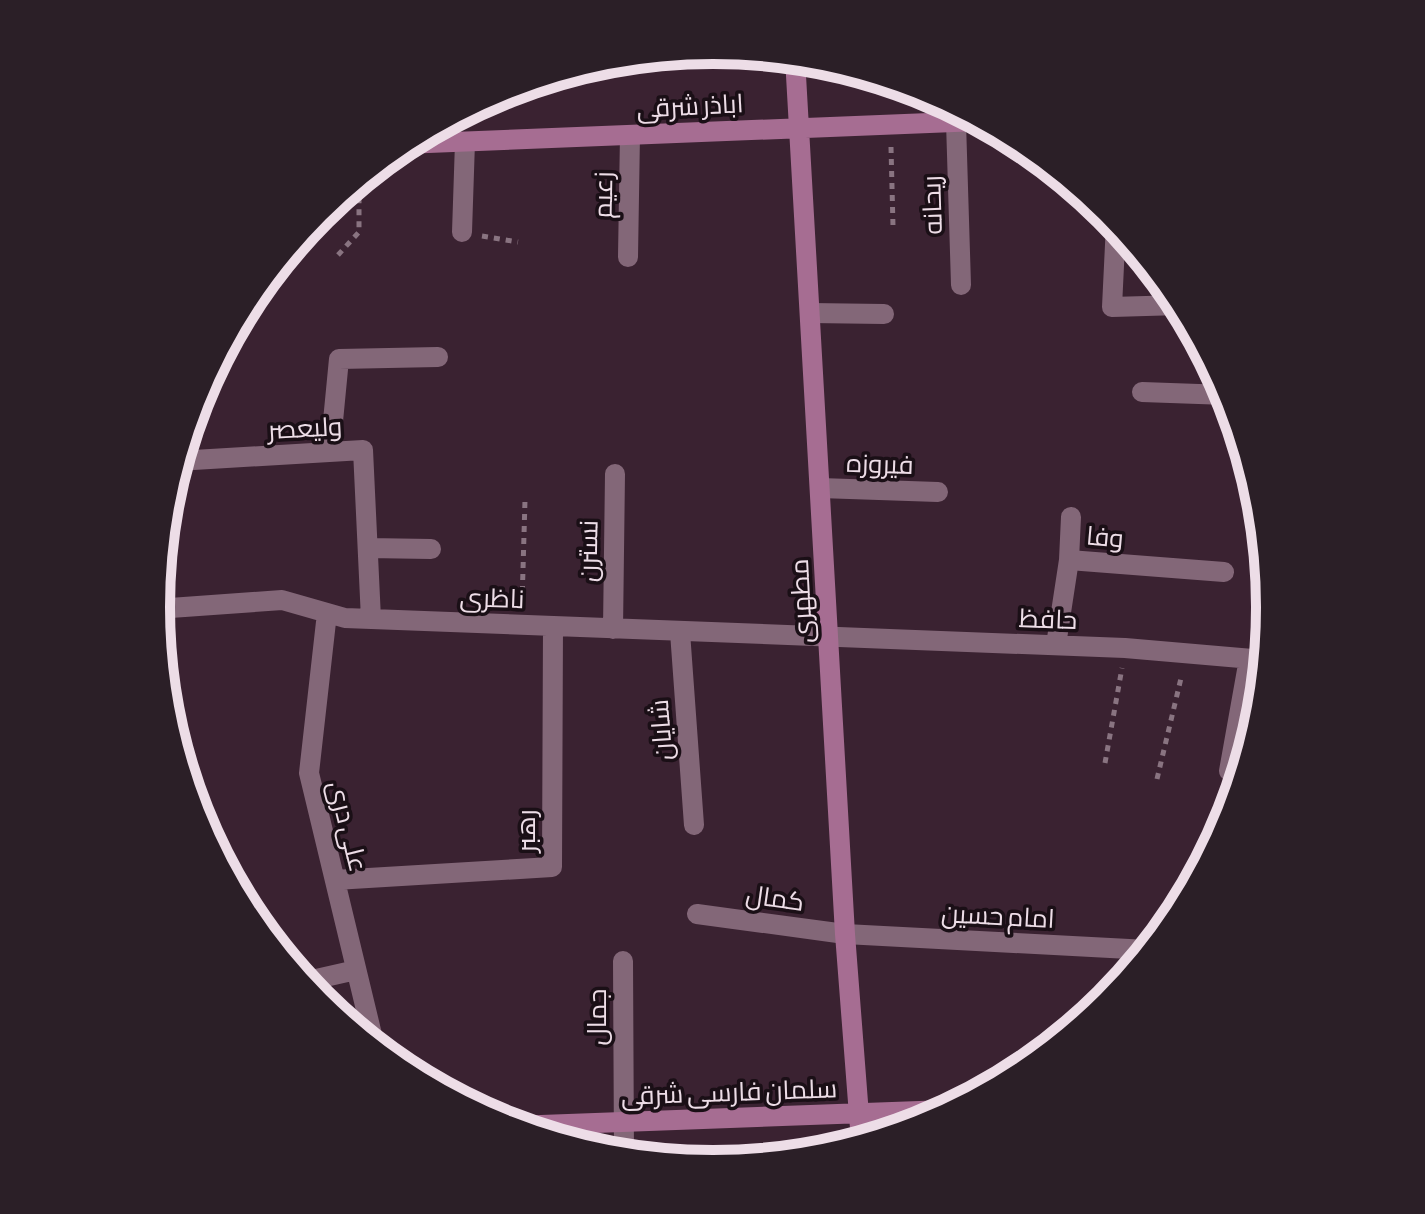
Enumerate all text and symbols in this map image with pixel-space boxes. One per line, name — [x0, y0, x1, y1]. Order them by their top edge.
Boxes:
street label: اباذر شرقی — [636, 88, 744, 125]
street label: زعیم — [588, 171, 621, 219]
street label: ریحانه — [916, 175, 948, 235]
street label: ولیعصر — [265, 411, 343, 445]
street label: فیروزه — [846, 448, 914, 480]
street label: نسترن — [572, 520, 604, 582]
street label: وفا — [1085, 520, 1125, 554]
street label: مطهری — [784, 558, 819, 644]
street label: ناظری — [459, 582, 525, 614]
street label: حافظ — [1018, 603, 1078, 635]
street label: شایان — [644, 698, 678, 762]
street label: علی دری — [321, 777, 374, 875]
street label: رهبر — [511, 810, 541, 854]
street label: کمال — [744, 879, 806, 917]
street label: امام حسین — [940, 898, 1056, 937]
street label: جمال — [582, 989, 612, 1045]
street label: سلمان فارسی شرقی — [620, 1073, 838, 1112]

